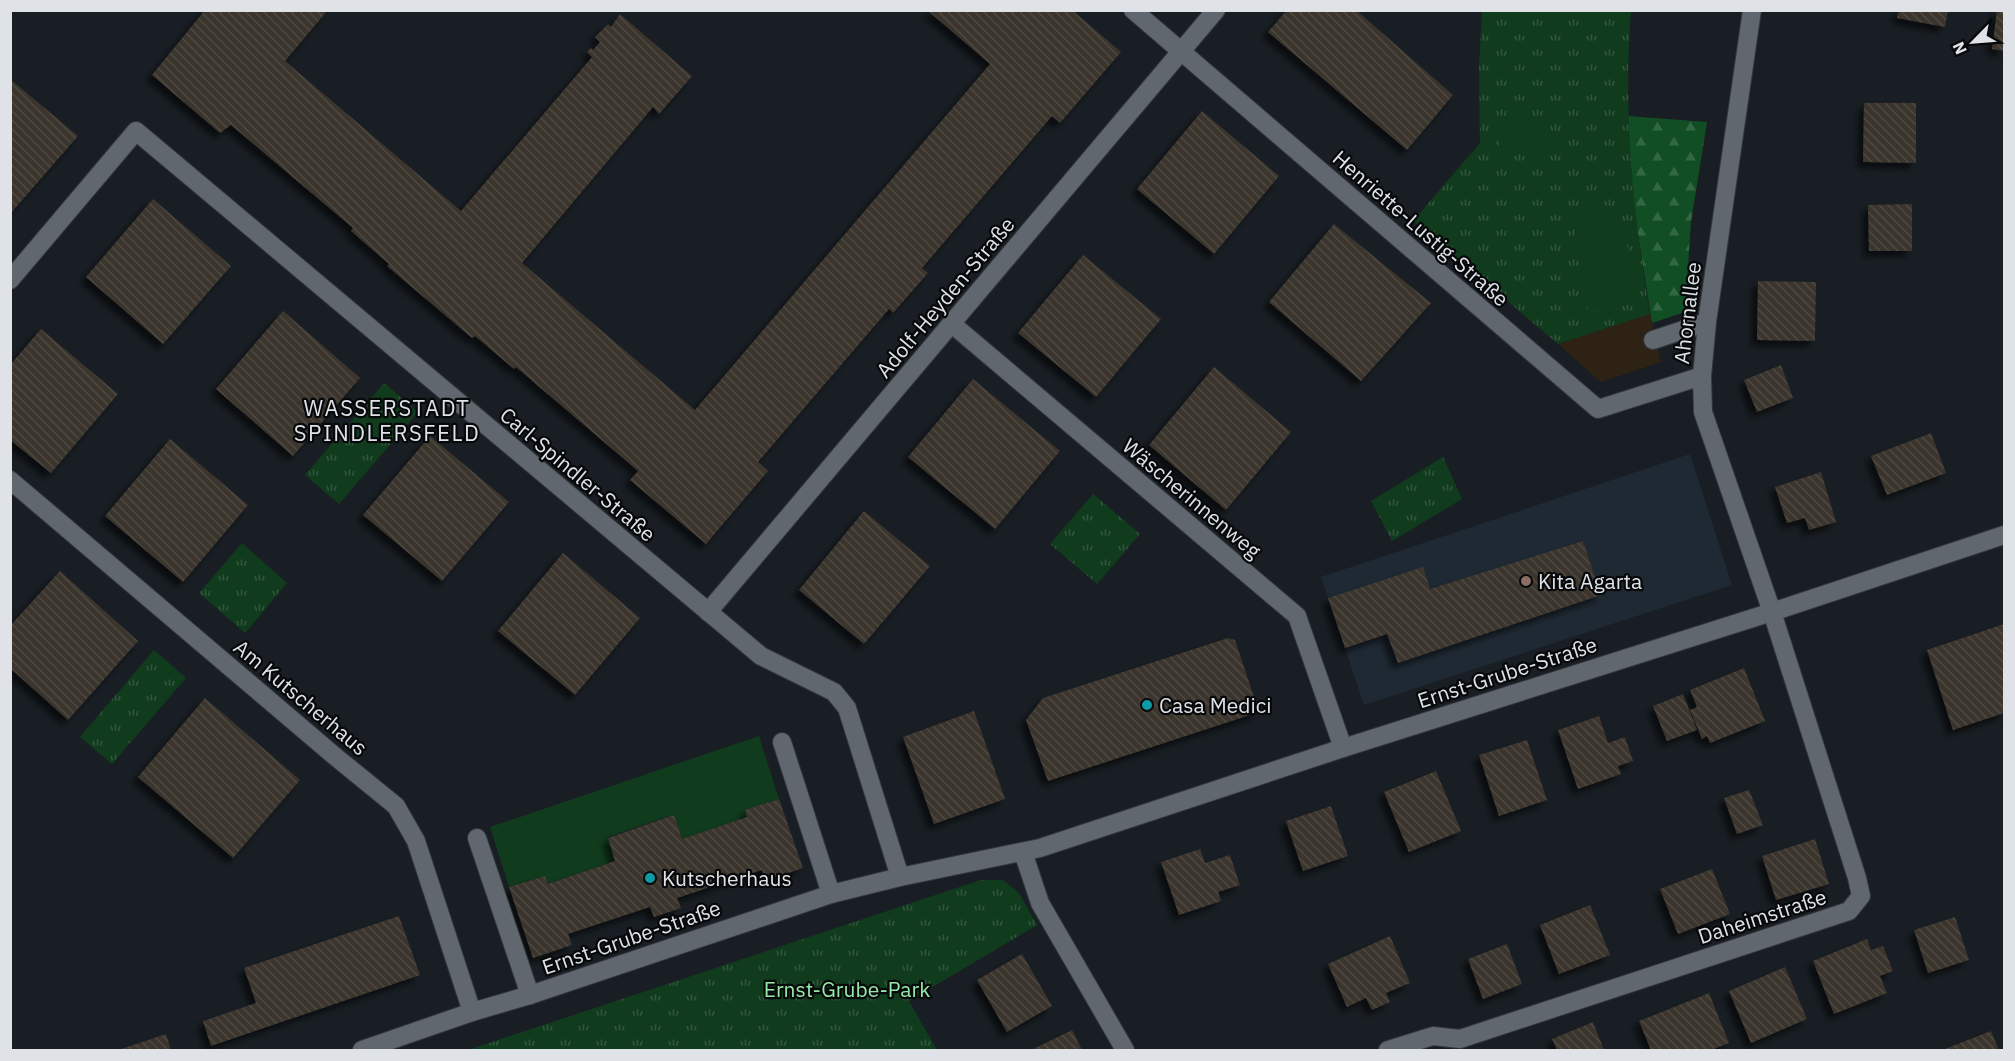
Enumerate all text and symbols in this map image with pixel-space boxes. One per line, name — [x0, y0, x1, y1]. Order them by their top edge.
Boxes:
north arrow — [1943, 12, 2003, 72]
text: N — [1948, 39, 1971, 58]
street label: Henriette-Lustig-Straße — [1327, 144, 1515, 312]
street label: Adolf-Heyden-Straße — [869, 211, 1021, 383]
street label: Ahornallee — [1667, 260, 1707, 366]
district label: WASSERSTADT SPINDLERSFELD — [294, 393, 480, 447]
street label: Carl-Spindler-Straße — [494, 401, 662, 547]
street label: Wäscherinnenweg — [1117, 432, 1267, 564]
place label: Kita Agarta — [1538, 567, 1642, 595]
marker: Kita Agarta — [1519, 574, 1533, 588]
street label: Ernst-Grube-Straße — [1414, 630, 1600, 714]
street label: Am Kutscherhaus — [228, 633, 374, 761]
place label: Casa Medici — [1159, 691, 1271, 719]
marker: Casa Medici — [1140, 698, 1154, 712]
place label: Kutscherhaus — [662, 864, 792, 892]
marker: Kutscherhaus — [643, 871, 657, 885]
street label: Daheimstraße — [1694, 882, 1830, 950]
street label: Ernst-Grube-Straße — [538, 893, 724, 981]
park label: Ernst-Grube-Park — [764, 975, 930, 1003]

